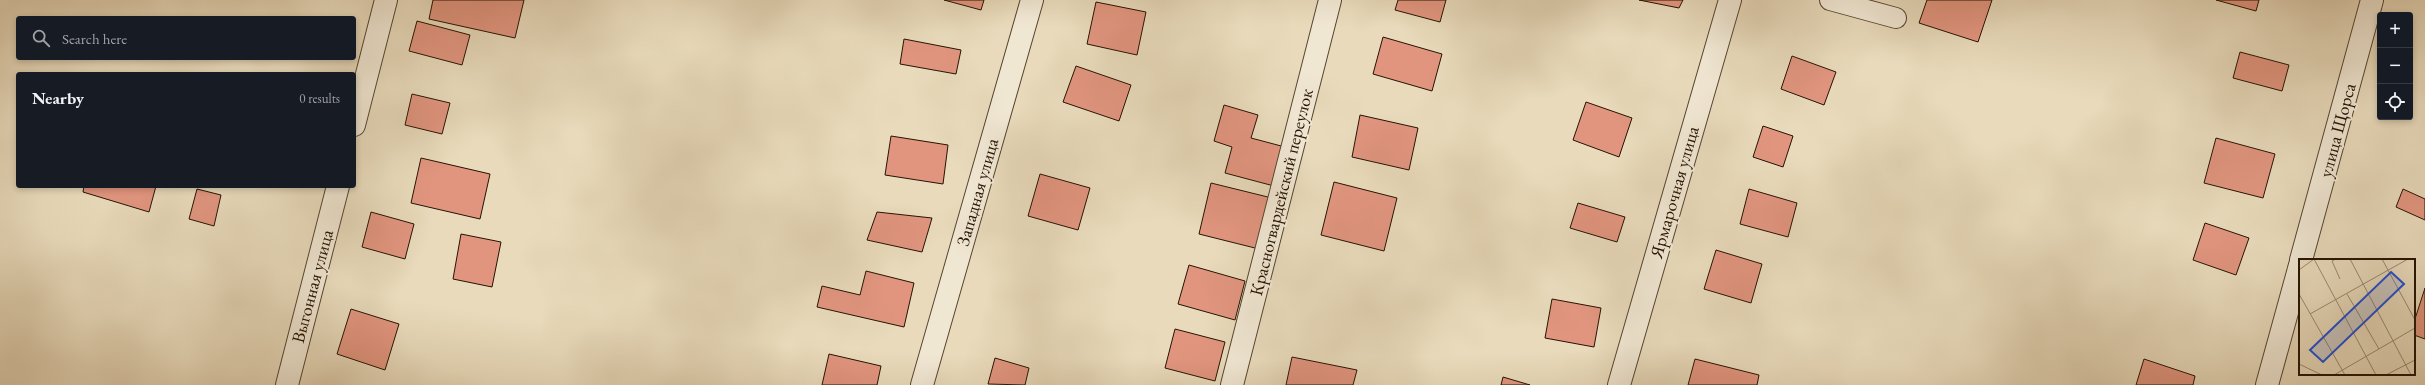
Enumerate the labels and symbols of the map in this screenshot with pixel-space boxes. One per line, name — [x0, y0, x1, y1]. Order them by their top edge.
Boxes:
street label: улица Щорса — [2313, 80, 2361, 180]
street label: Красногвардейский переулок — [1244, 86, 1318, 298]
street label: Ярмарочная улица — [1644, 123, 1704, 262]
street label: Западная улица — [951, 135, 1004, 249]
street label: Выгонная улица — [286, 226, 338, 345]
inset map — [2299, 259, 2415, 375]

